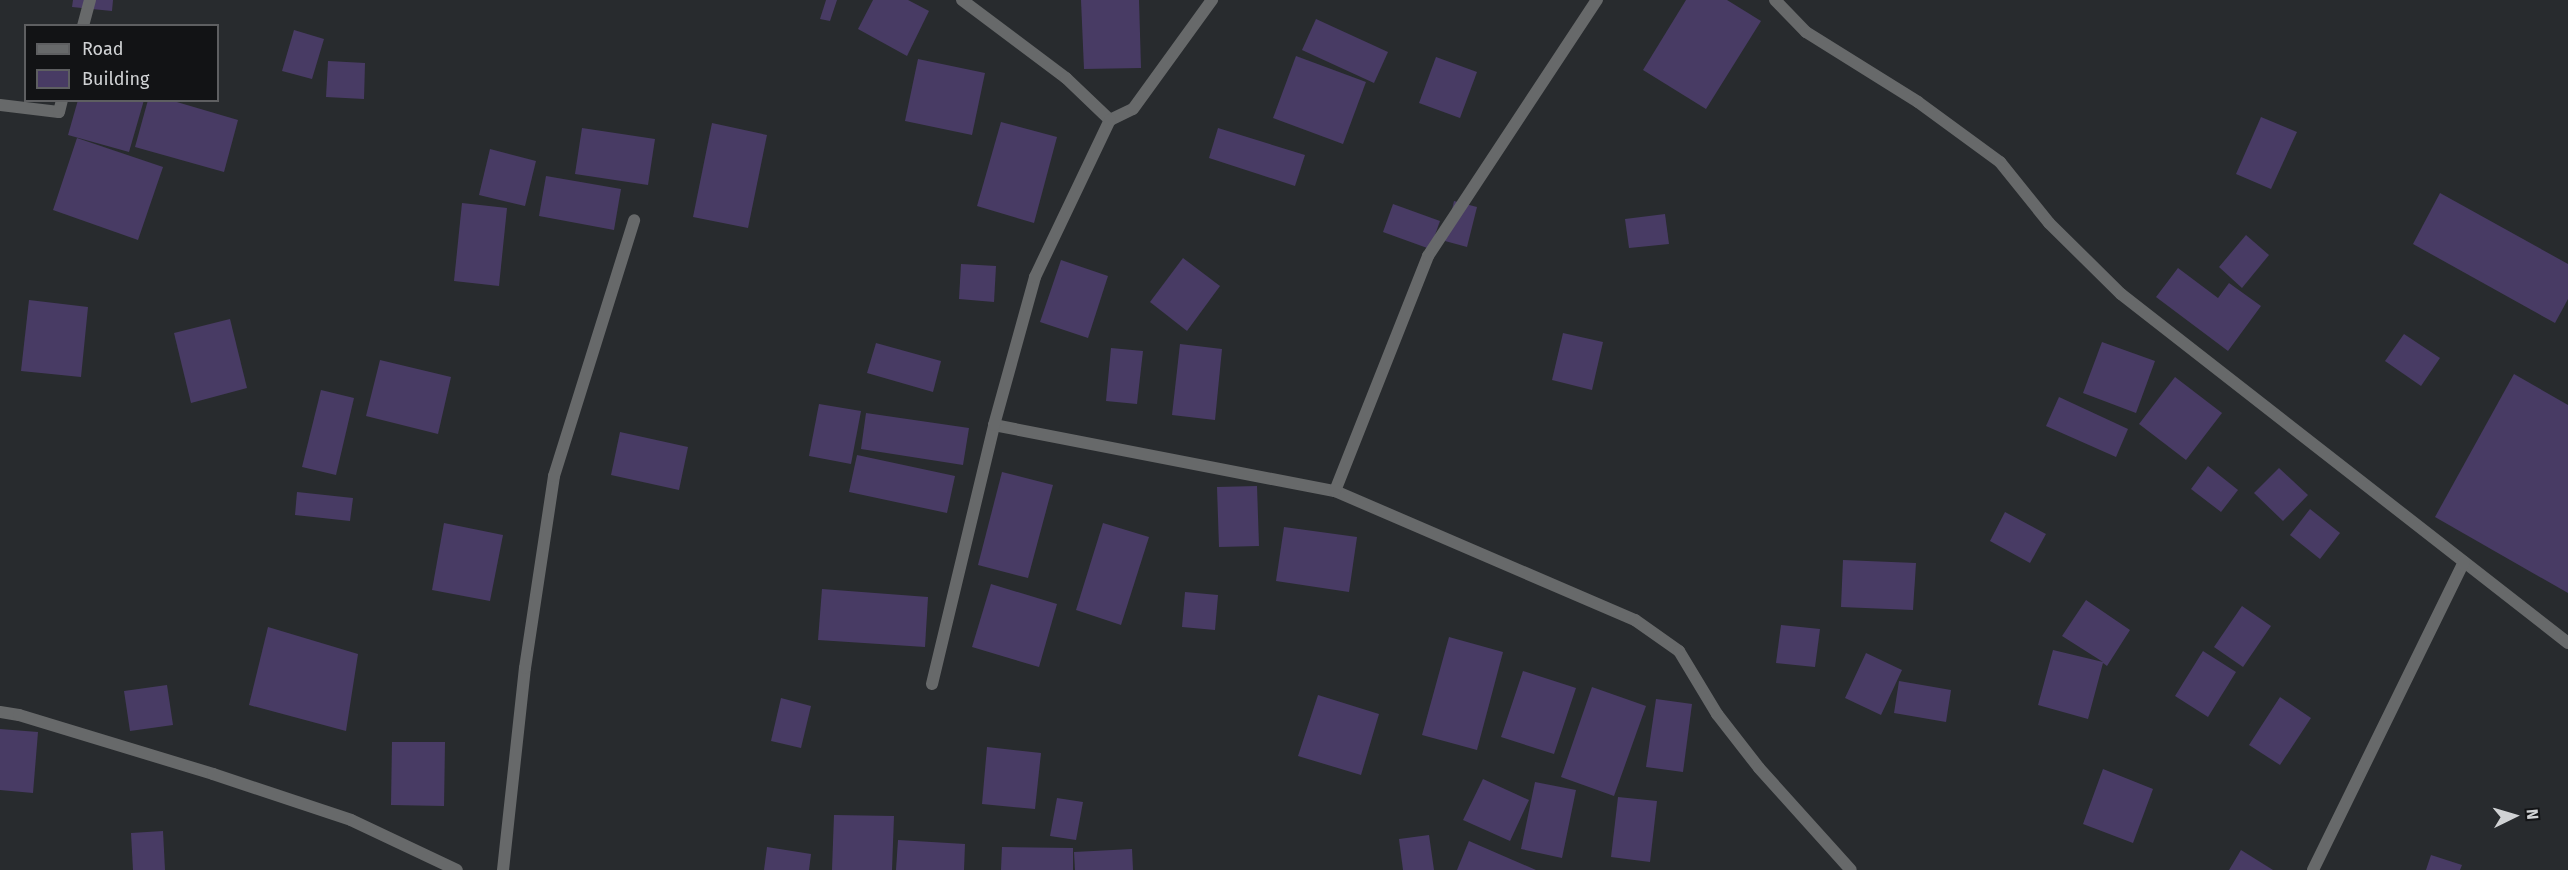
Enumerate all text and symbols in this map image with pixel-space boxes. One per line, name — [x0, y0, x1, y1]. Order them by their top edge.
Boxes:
legend — [24, 24, 219, 102]
text: Road — [82, 38, 124, 60]
text: Building — [82, 68, 149, 90]
north arrow — [2484, 786, 2544, 846]
text: N — [2523, 808, 2542, 820]

